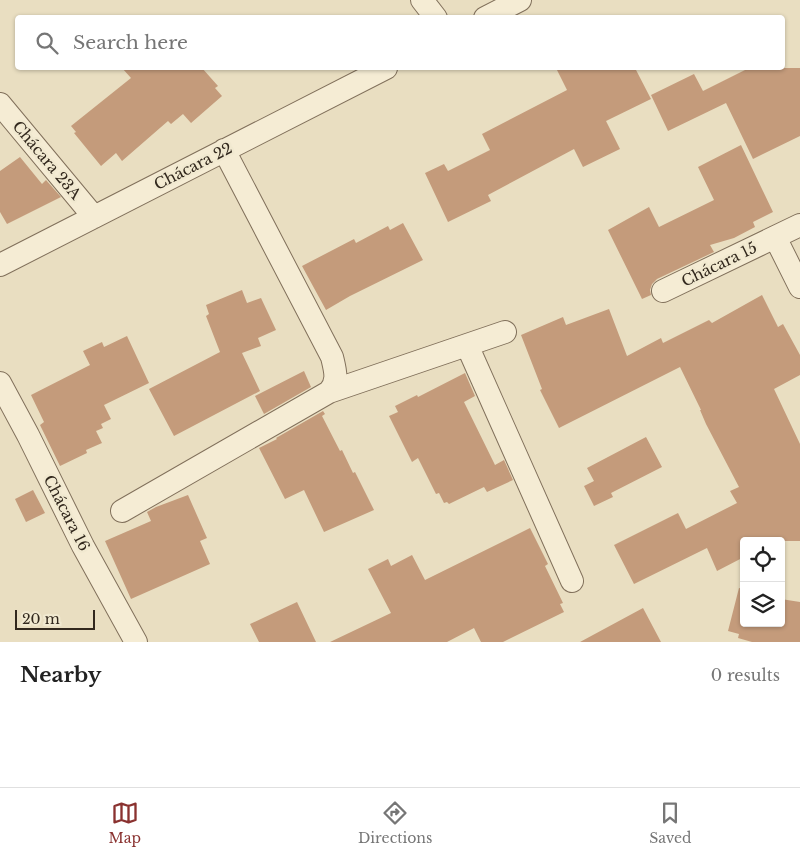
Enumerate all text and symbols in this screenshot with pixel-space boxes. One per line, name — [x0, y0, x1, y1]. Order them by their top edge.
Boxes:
search box — [15, 15, 785, 70]
icon: search — [33, 29, 61, 57]
text: Search here — [73, 31, 188, 54]
street label: Chácara 23A — [9, 117, 86, 203]
street label: Chácara 22 — [151, 138, 235, 194]
street label: Chácara 15 — [678, 238, 760, 290]
street label: Chácara 16 — [40, 472, 94, 554]
map controls — [740, 537, 785, 627]
button: locate — [740, 537, 785, 582]
button: layers — [740, 582, 785, 627]
scale bar — [15, 607, 95, 630]
text: 20 m — [22, 610, 60, 628]
text: Nearby — [20, 662, 101, 688]
text: 0 results — [711, 665, 780, 685]
tab: Map — [108, 799, 141, 847]
tab: Directions — [358, 799, 432, 847]
tab: Saved — [649, 799, 692, 847]

